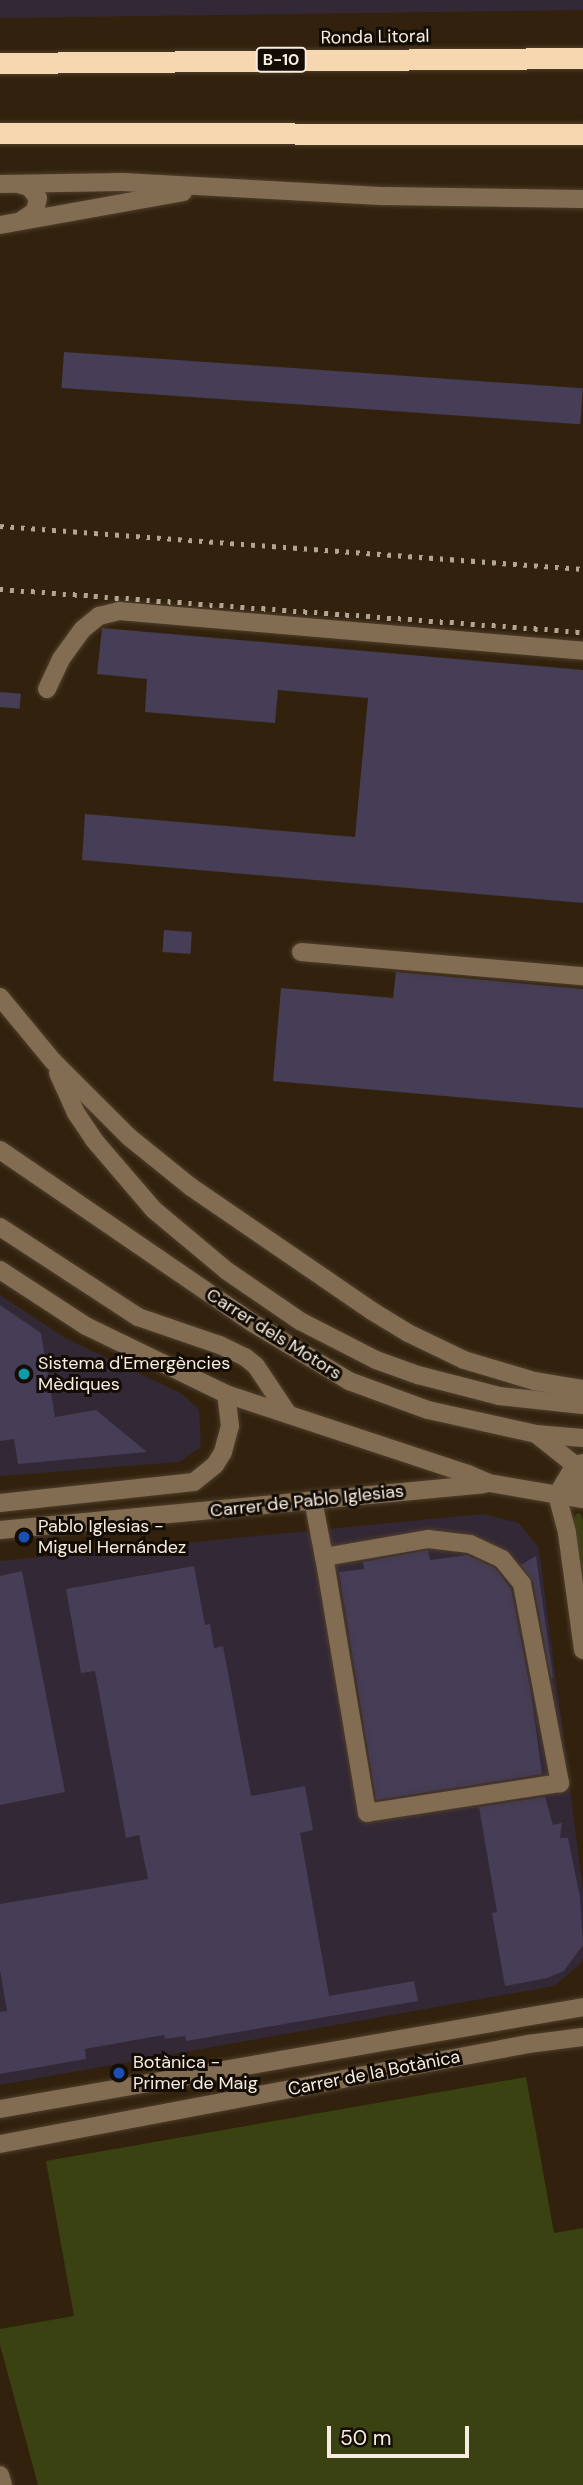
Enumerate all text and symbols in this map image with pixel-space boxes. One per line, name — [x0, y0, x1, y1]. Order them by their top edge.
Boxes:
street label: Ronda Litoral — [320, 25, 430, 49]
road number: B-10 — [255, 48, 307, 72]
street label: Carrer dels Motors — [202, 1284, 346, 1384]
place label: Sistema d'Emergències Mèdiques — [38, 1353, 230, 1396]
marker: Sistema d'Emergències Mèdiques — [16, 1366, 32, 1382]
street label: Carrer de Pablo Iglesias — [209, 1480, 405, 1522]
place label: Pablo Iglesias - Miguel Hernández — [38, 1516, 186, 1558]
marker: Pablo Iglesias - Miguel Hernández — [16, 1529, 32, 1545]
street label: Carrer de la Botànica — [286, 2046, 462, 2100]
place label: Botànica - Primer de Maig — [133, 2052, 258, 2094]
marker: Botànica - Primer de Maig — [111, 2065, 127, 2081]
scale bar — [331, 2412, 473, 2456]
text: 50 m — [340, 2424, 391, 2452]

